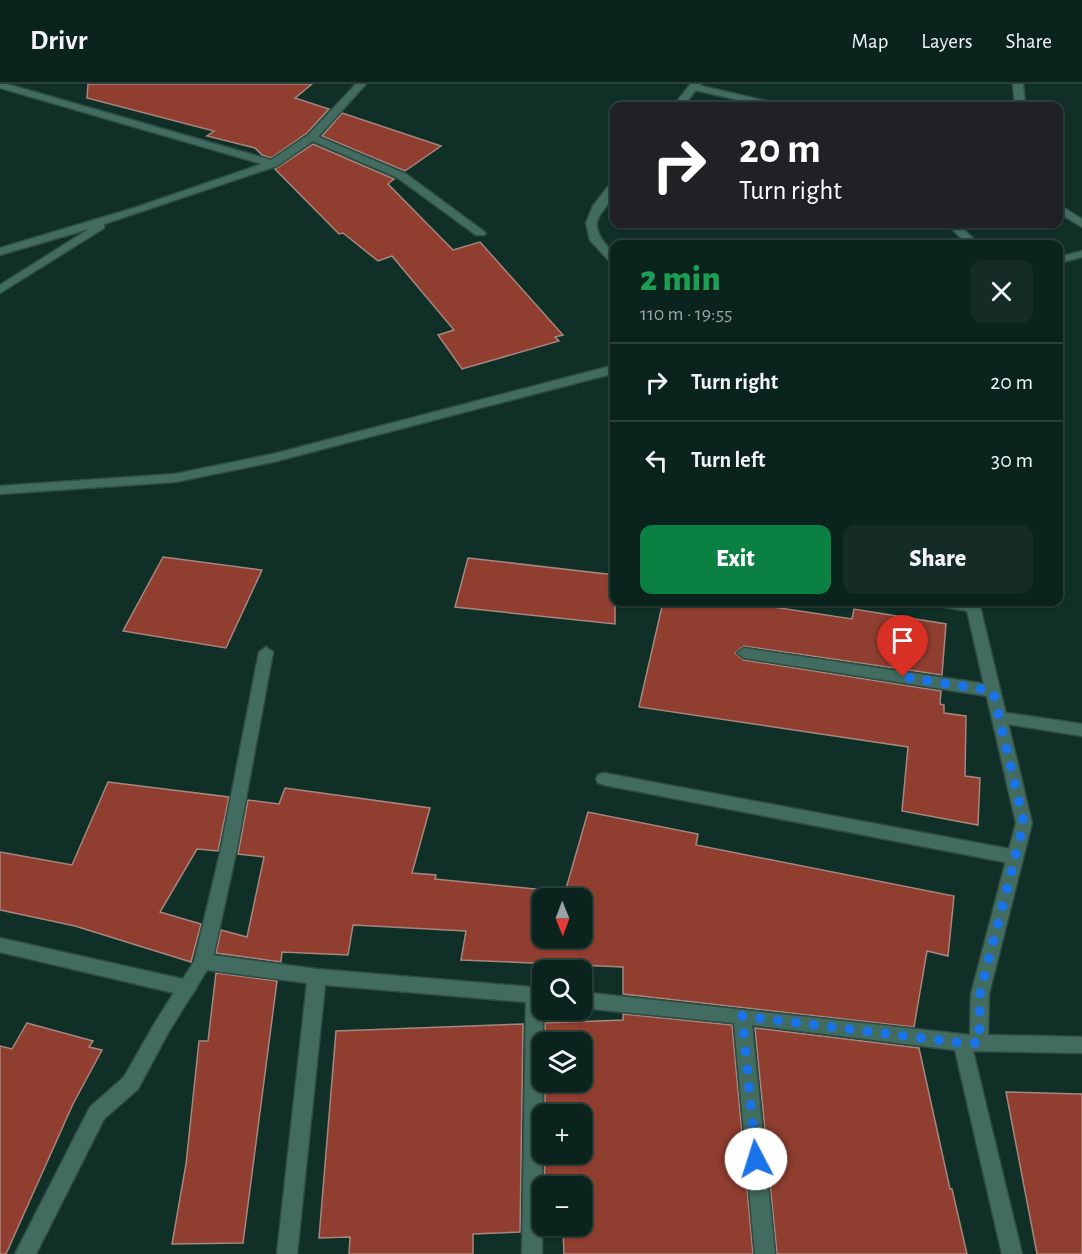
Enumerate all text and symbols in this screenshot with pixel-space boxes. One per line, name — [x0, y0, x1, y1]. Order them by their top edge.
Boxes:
text: Drivr — [30, 27, 87, 55]
text: Map — [852, 31, 888, 52]
text: Layers — [921, 31, 972, 52]
text: Share — [1005, 31, 1052, 52]
icon: right — [640, 126, 718, 204]
text: 20 m — [739, 128, 821, 170]
text: Turn right — [739, 177, 842, 204]
button: close — [970, 260, 1033, 323]
text: 2 min — [640, 261, 721, 297]
text: 110 m · 19:55 — [640, 304, 732, 324]
icon: right — [640, 366, 673, 399]
text: Turn right — [691, 371, 778, 393]
text: 20 m — [990, 371, 1033, 393]
icon: left — [640, 444, 673, 477]
text: Turn left — [691, 449, 765, 471]
text: 30 m — [991, 449, 1033, 471]
button: Exit — [640, 525, 831, 594]
button: Share — [843, 525, 1033, 594]
pin — [877, 615, 928, 677]
icon: arrive — [886, 624, 919, 657]
north arrow — [532, 888, 592, 948]
map controls — [532, 888, 592, 1236]
button: search — [532, 960, 592, 1020]
button: layers — [532, 1032, 592, 1092]
button: + — [532, 1104, 592, 1164]
position arrow — [724, 1127, 788, 1191]
button: − — [532, 1176, 592, 1236]

